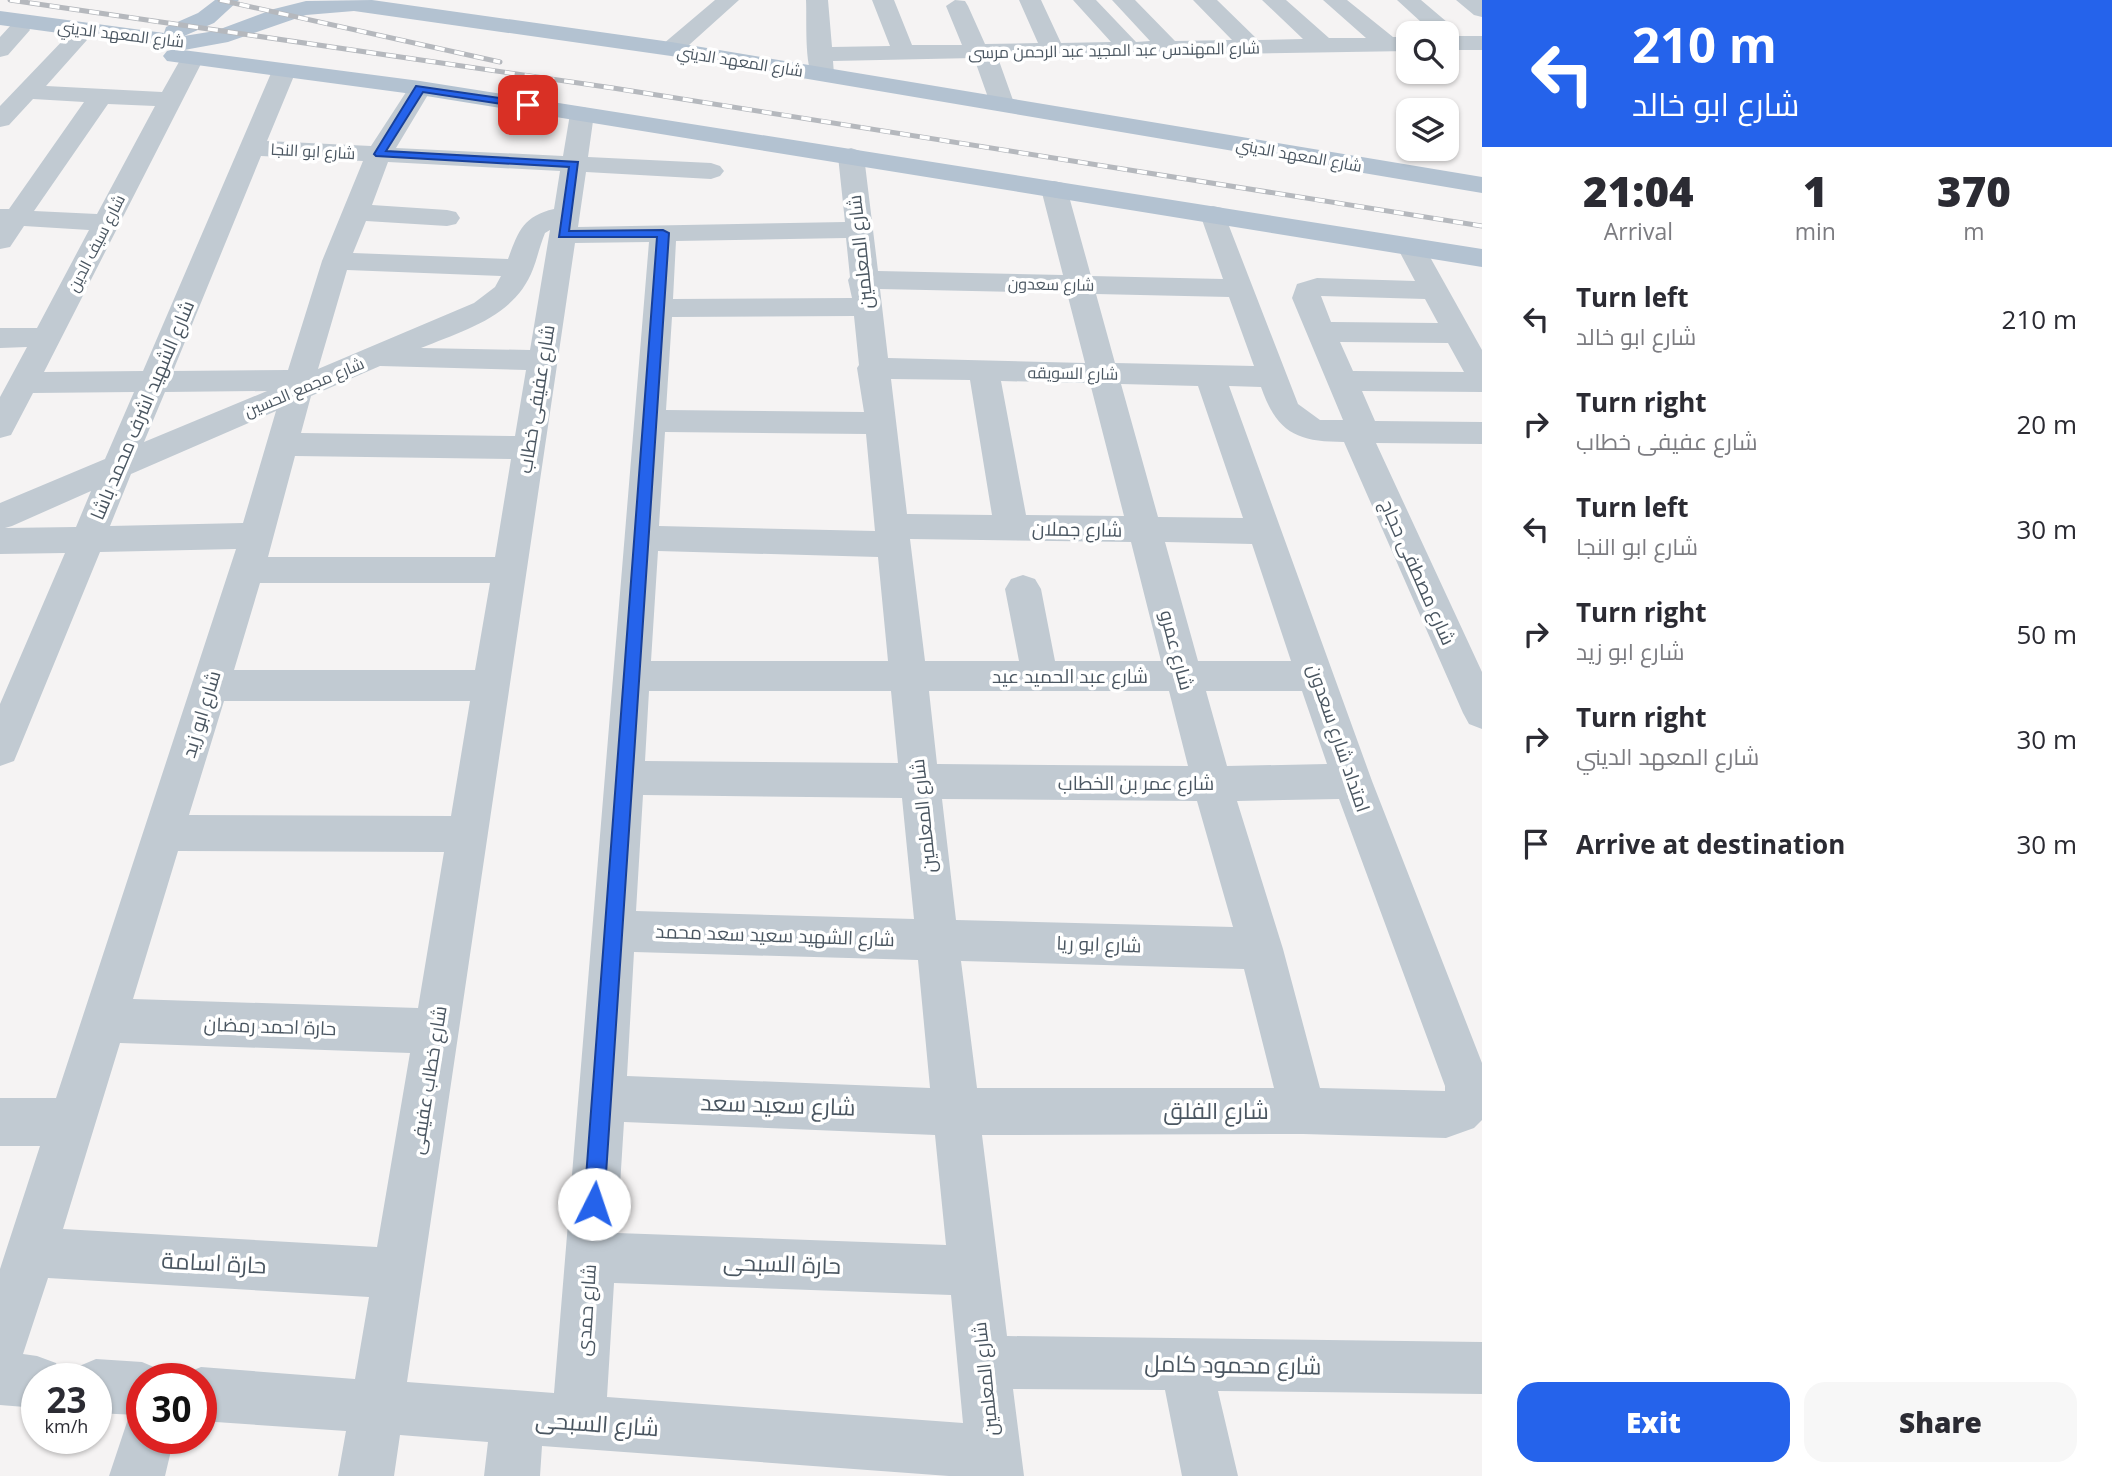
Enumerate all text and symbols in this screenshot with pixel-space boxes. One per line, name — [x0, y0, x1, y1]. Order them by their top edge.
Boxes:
text: 210 m — [1632, 11, 1777, 77]
street label: شارع المعهد الديني — [56, 15, 186, 56]
map controls — [1396, 21, 1459, 161]
button: search — [1396, 21, 1459, 84]
icon: left — [1517, 28, 1608, 119]
street label: شارع المهندس عبد المجيد عبد الرحمن مرسى — [968, 36, 1260, 65]
street label: شارع المعهد الديني — [675, 40, 805, 85]
pin — [498, 75, 558, 135]
text: شارع ابو خالد — [1632, 82, 1799, 125]
icon: arrive — [509, 86, 547, 124]
button: layers — [1396, 98, 1459, 161]
street label: شارع المعهد الديني — [1234, 133, 1364, 180]
street label: شارع ابو النجا — [270, 138, 356, 165]
text: 21:04 — [1583, 162, 1694, 219]
text: 1 — [1803, 162, 1828, 219]
text: 370 — [1937, 162, 2011, 219]
street label: شارع سيف الدين — [62, 190, 131, 296]
street label: شارع المعلمين — [841, 194, 880, 310]
text: Arrival — [1604, 215, 1673, 247]
text: min — [1795, 215, 1836, 247]
text: m — [1963, 215, 1985, 247]
street label: شارع سعدون — [1008, 272, 1094, 297]
text: Turn left — [1576, 279, 1688, 315]
street label: شارع الشهيد اشرف محمد باشا — [84, 296, 201, 524]
icon: left — [1517, 300, 1555, 338]
text: 210 m — [2002, 301, 2077, 337]
text: شارع ابو خالد — [1576, 320, 1696, 352]
street label: شارع عفيفى خطاب — [511, 323, 562, 475]
street label: شارع مجمع الحسين — [241, 352, 368, 423]
street label: شارع السويقه — [1027, 361, 1118, 386]
text: Turn right — [1576, 384, 1707, 420]
icon: right — [1517, 405, 1555, 443]
text: 20 m — [2016, 406, 2077, 442]
text: شارع عفيفى خطاب — [1576, 425, 1758, 457]
text: Turn left — [1576, 489, 1688, 525]
street label: شارع مصطفى حجاج — [1373, 495, 1462, 649]
icon: left — [1517, 510, 1555, 548]
text: 30 m — [2016, 511, 2077, 547]
street label: شارع جملان — [1032, 515, 1122, 544]
text: شارع ابو النجا — [1576, 530, 1698, 562]
text: Turn right — [1576, 594, 1707, 630]
street label: شارع عمرو — [1153, 607, 1200, 693]
icon: right — [1517, 615, 1555, 653]
text: 50 m — [2016, 616, 2077, 652]
text: شارع ابو زيد — [1576, 635, 1684, 667]
street label: امتداد شارع سعدون — [1301, 660, 1377, 816]
street label: شارع عبد الحميد عيد — [992, 663, 1148, 690]
street label: شارع ابو زيد — [175, 667, 227, 761]
text: Turn right — [1576, 699, 1707, 735]
icon: right — [1517, 720, 1555, 758]
text: 30 m — [2016, 721, 2077, 757]
text: شارع المعهد الديني — [1576, 740, 1759, 772]
street label: شارع المعلمين — [904, 758, 943, 874]
street label: شارع عمر بن الخطاب — [1058, 770, 1214, 797]
icon: arrive — [1517, 825, 1555, 863]
text: Arrive at destination — [1576, 826, 1845, 862]
text: 30 m — [2016, 826, 2077, 862]
street label: شارع الشهيد سعيد سعد محمد — [655, 918, 895, 953]
street label: شارع ابو ريا — [1056, 930, 1142, 959]
street label: شارع خطاب عفيفى — [403, 1004, 454, 1156]
street label: حارة احمد رمضان — [203, 1011, 337, 1041]
street label: شارع سعيد سعد — [700, 1085, 856, 1124]
street label: شارع الفلق — [1163, 1094, 1269, 1127]
position arrow — [557, 1167, 631, 1241]
street label: حارة اسامة — [161, 1243, 267, 1281]
street label: حارة السبحى — [722, 1245, 842, 1281]
street label: شارع حمدى — [570, 1263, 603, 1357]
street label: شارع المعلمين — [966, 1321, 1005, 1437]
street label: شارع محمود كامل — [1144, 1346, 1322, 1383]
speed limit sign: 30 — [126, 1363, 217, 1454]
text: 23 — [46, 1376, 87, 1423]
button: Exit — [1517, 1382, 1790, 1462]
button: Share — [1804, 1382, 2077, 1462]
street label: شارع السبحى — [534, 1403, 660, 1444]
text: km/h — [45, 1414, 88, 1438]

